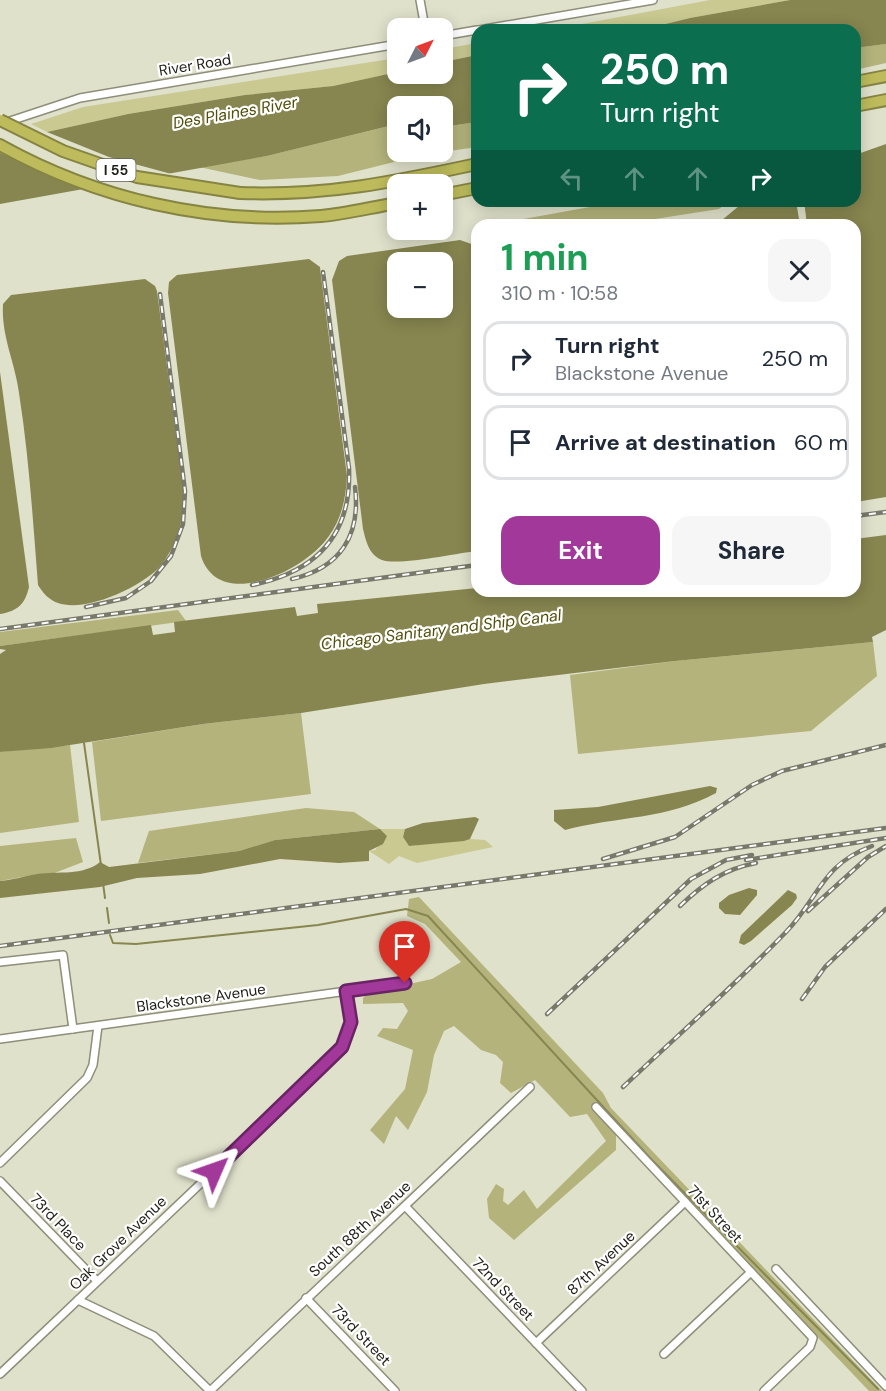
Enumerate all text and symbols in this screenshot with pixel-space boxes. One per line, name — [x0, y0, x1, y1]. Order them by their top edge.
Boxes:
north arrow — [387, 18, 453, 84]
map controls — [387, 18, 453, 318]
text: 250 m — [600, 42, 729, 97]
icon: right — [501, 48, 579, 126]
street label: River Road — [157, 49, 233, 81]
water label: Des Plaines River — [171, 91, 300, 134]
text: Turn right — [600, 95, 720, 130]
button: sound — [387, 96, 453, 162]
road number: I 55 — [96, 159, 136, 181]
icon: left — [555, 162, 588, 195]
icon: ahead — [618, 162, 651, 195]
icon: ahead — [681, 162, 714, 195]
icon: right — [744, 162, 777, 195]
button: + — [387, 174, 453, 240]
text: 1 min — [501, 234, 589, 281]
button: close — [768, 239, 831, 302]
button: − — [387, 252, 453, 318]
text: 310 m · 10:58 — [501, 280, 618, 306]
text: Turn right — [555, 331, 660, 360]
icon: right — [504, 342, 537, 375]
text: 250 m — [761, 344, 828, 373]
text: Blackstone Avenue — [555, 360, 728, 386]
icon: arrive — [504, 426, 537, 459]
text: Arrive at destination — [555, 428, 776, 457]
text: 60 m — [794, 428, 848, 457]
button: Exit — [501, 516, 660, 585]
button: Share — [672, 516, 831, 585]
water label: Chicago Sanitary and Ship Canal — [320, 604, 563, 655]
pin — [379, 921, 430, 983]
icon: arrive — [388, 930, 421, 963]
street label: Blackstone Avenue — [135, 979, 267, 1017]
position arrow — [182, 1139, 246, 1203]
street label: South 88th Avenue — [305, 1177, 415, 1281]
street label: 71st Street — [683, 1181, 747, 1247]
street label: 73rd Place — [26, 1189, 90, 1255]
street label: Oak Grove Avenue — [65, 1192, 171, 1294]
street label: 87th Avenue — [563, 1226, 639, 1300]
street label: 72nd Street — [468, 1253, 538, 1325]
street label: 73rd Street — [327, 1300, 395, 1370]

